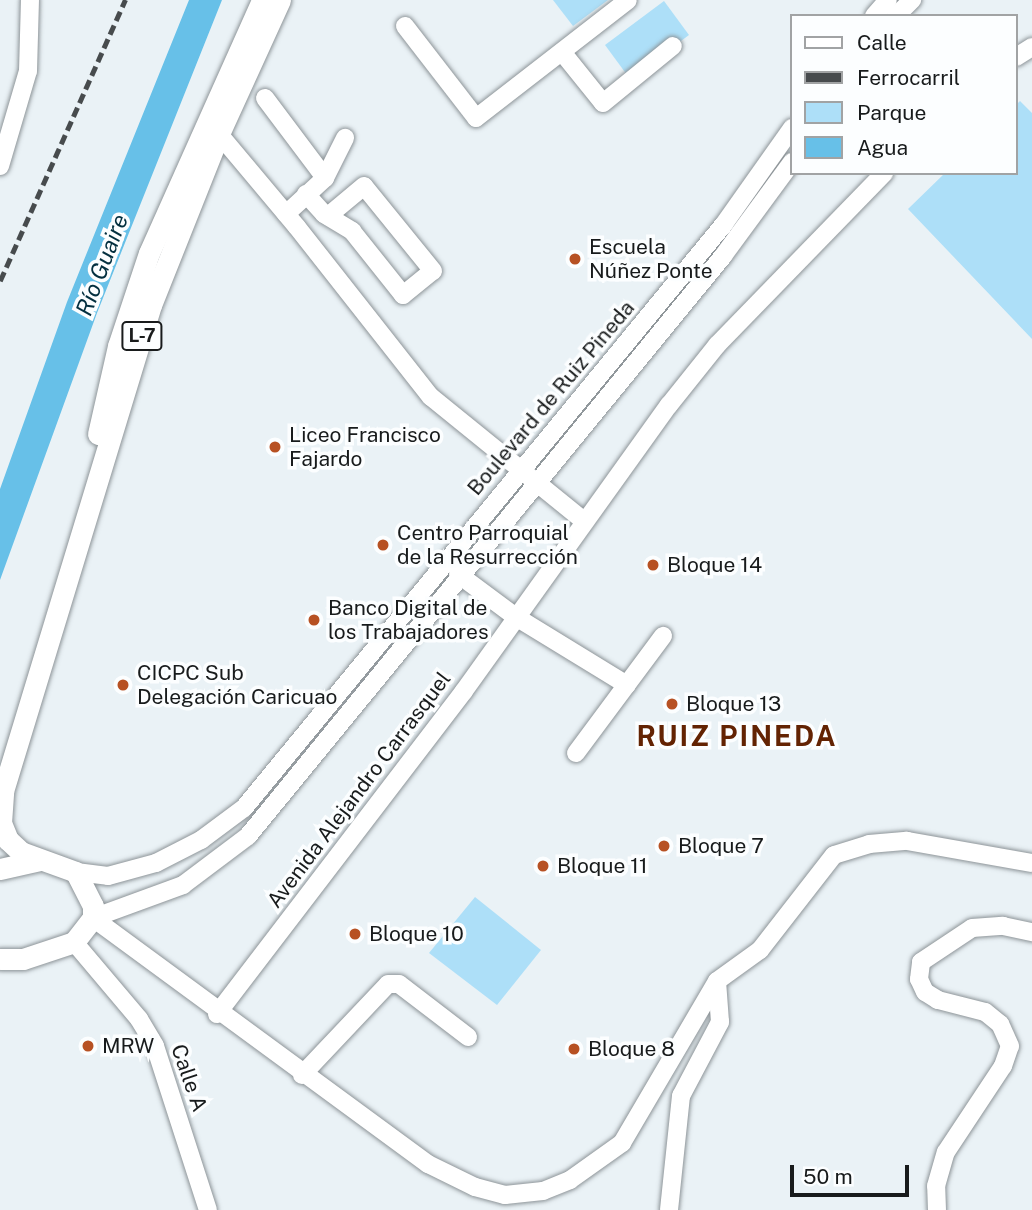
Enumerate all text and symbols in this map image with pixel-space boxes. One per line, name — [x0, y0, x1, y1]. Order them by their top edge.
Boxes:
legend — [790, 14, 1018, 175]
text: Calle — [857, 30, 907, 55]
text: Ferrocarril — [857, 65, 960, 90]
text: Parque — [857, 100, 926, 125]
text: Agua — [857, 135, 908, 160]
water label: Río Guaire — [70, 210, 134, 320]
place label: Escuela Núñez Ponte — [589, 234, 713, 284]
marker: Escuela Núñez Ponte — [567, 251, 583, 267]
street label: Boulevard de Ruiz Pineda — [462, 295, 640, 501]
road number: L-7 — [121, 320, 163, 352]
place label: Liceo Francisco Fajardo — [289, 422, 441, 472]
marker: Liceo Francisco Fajardo — [267, 439, 283, 455]
place label: Centro Parroquial de la Resurrección — [397, 520, 578, 570]
marker: Centro Parroquial de la Resurrección — [375, 537, 391, 553]
place label: Bloque 14 — [667, 552, 762, 578]
marker: Bloque 14 — [645, 557, 661, 573]
place label: Banco Digital de los Trabajadores — [328, 595, 489, 645]
marker: Banco Digital de los Trabajadores — [306, 612, 322, 628]
place label: CICPC Sub Delegación Caricuao — [137, 660, 337, 710]
street label: Avenida Alejandro Carrasquel — [262, 667, 456, 913]
marker: CICPC Sub Delegación Caricuao — [115, 677, 131, 693]
place label: Bloque 13 — [686, 691, 781, 717]
marker: Bloque 13 — [664, 696, 680, 712]
district label: RUIZ PINEDA — [638, 719, 836, 753]
place label: Bloque 7 — [678, 833, 764, 859]
marker: Bloque 7 — [656, 838, 672, 854]
place label: Bloque 11 — [557, 853, 648, 879]
marker: Bloque 11 — [535, 858, 551, 874]
place label: Bloque 10 — [369, 921, 464, 947]
marker: Bloque 10 — [347, 926, 363, 942]
place label: MRW — [102, 1033, 154, 1059]
place label: Bloque 8 — [588, 1036, 675, 1062]
marker: MRW — [80, 1038, 96, 1054]
street label: Calle A — [166, 1041, 212, 1115]
marker: Bloque 8 — [566, 1041, 582, 1057]
scale bar — [794, 1150, 913, 1194]
text: 50 m — [803, 1164, 853, 1189]

